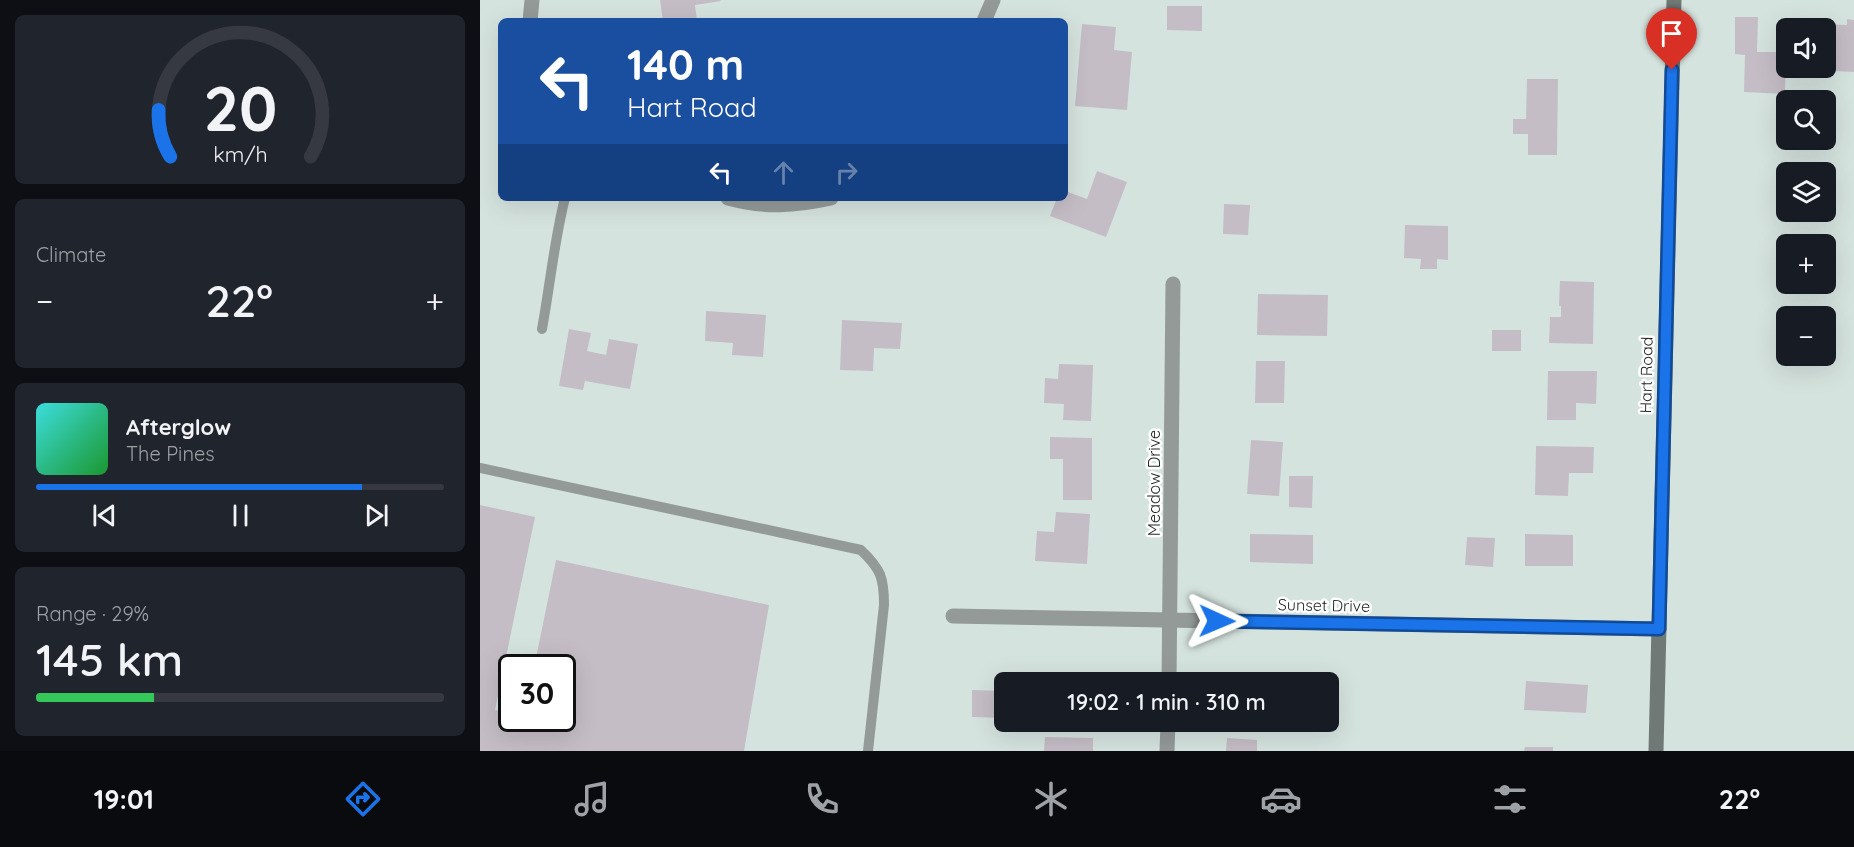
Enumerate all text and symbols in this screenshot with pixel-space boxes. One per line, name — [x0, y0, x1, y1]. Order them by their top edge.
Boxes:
pin — [1646, 8, 1697, 70]
icon: arrive — [1655, 17, 1688, 50]
map controls — [1776, 18, 1836, 366]
button: sound — [1776, 18, 1836, 78]
text: 140 m — [627, 38, 744, 91]
icon: left — [528, 42, 606, 120]
text: 20 — [203, 69, 277, 147]
text: Hart Road — [627, 90, 757, 124]
button: search — [1776, 90, 1836, 150]
text: km/h — [213, 141, 267, 167]
icon: left — [704, 156, 737, 189]
icon: ahead — [767, 156, 800, 189]
icon: right — [830, 156, 863, 189]
button: layers — [1776, 162, 1836, 222]
button: + — [1776, 234, 1836, 294]
text: Climate — [36, 242, 106, 267]
text: 22° — [206, 272, 273, 328]
text: − — [36, 280, 53, 321]
text: + — [425, 280, 444, 321]
button: − — [1776, 306, 1836, 366]
street label: Hart Road — [1635, 336, 1657, 414]
text: Afterglow — [126, 413, 231, 441]
street label: Meadow Drive — [1144, 430, 1164, 536]
text: The Pines — [126, 441, 215, 466]
icon: previous — [88, 499, 121, 532]
icon: pause — [224, 499, 257, 532]
icon: next — [360, 499, 393, 532]
position arrow — [1185, 589, 1249, 653]
street label: Sunset Drive — [1278, 594, 1370, 616]
text: Range · 29% — [36, 601, 149, 626]
text: 145 km — [36, 631, 183, 687]
speed limit sign: 30 — [498, 654, 576, 732]
text: 19:02 · 1 min · 310 m — [1067, 688, 1266, 716]
icon: directions — [342, 778, 384, 820]
icon: music — [571, 778, 613, 820]
icon: phone — [801, 778, 843, 820]
icon: climate — [1030, 778, 1072, 820]
icon: car — [1260, 778, 1302, 820]
icon: filters — [1489, 778, 1531, 820]
text: 19:01 — [94, 782, 154, 816]
text: 22° — [1719, 782, 1760, 816]

